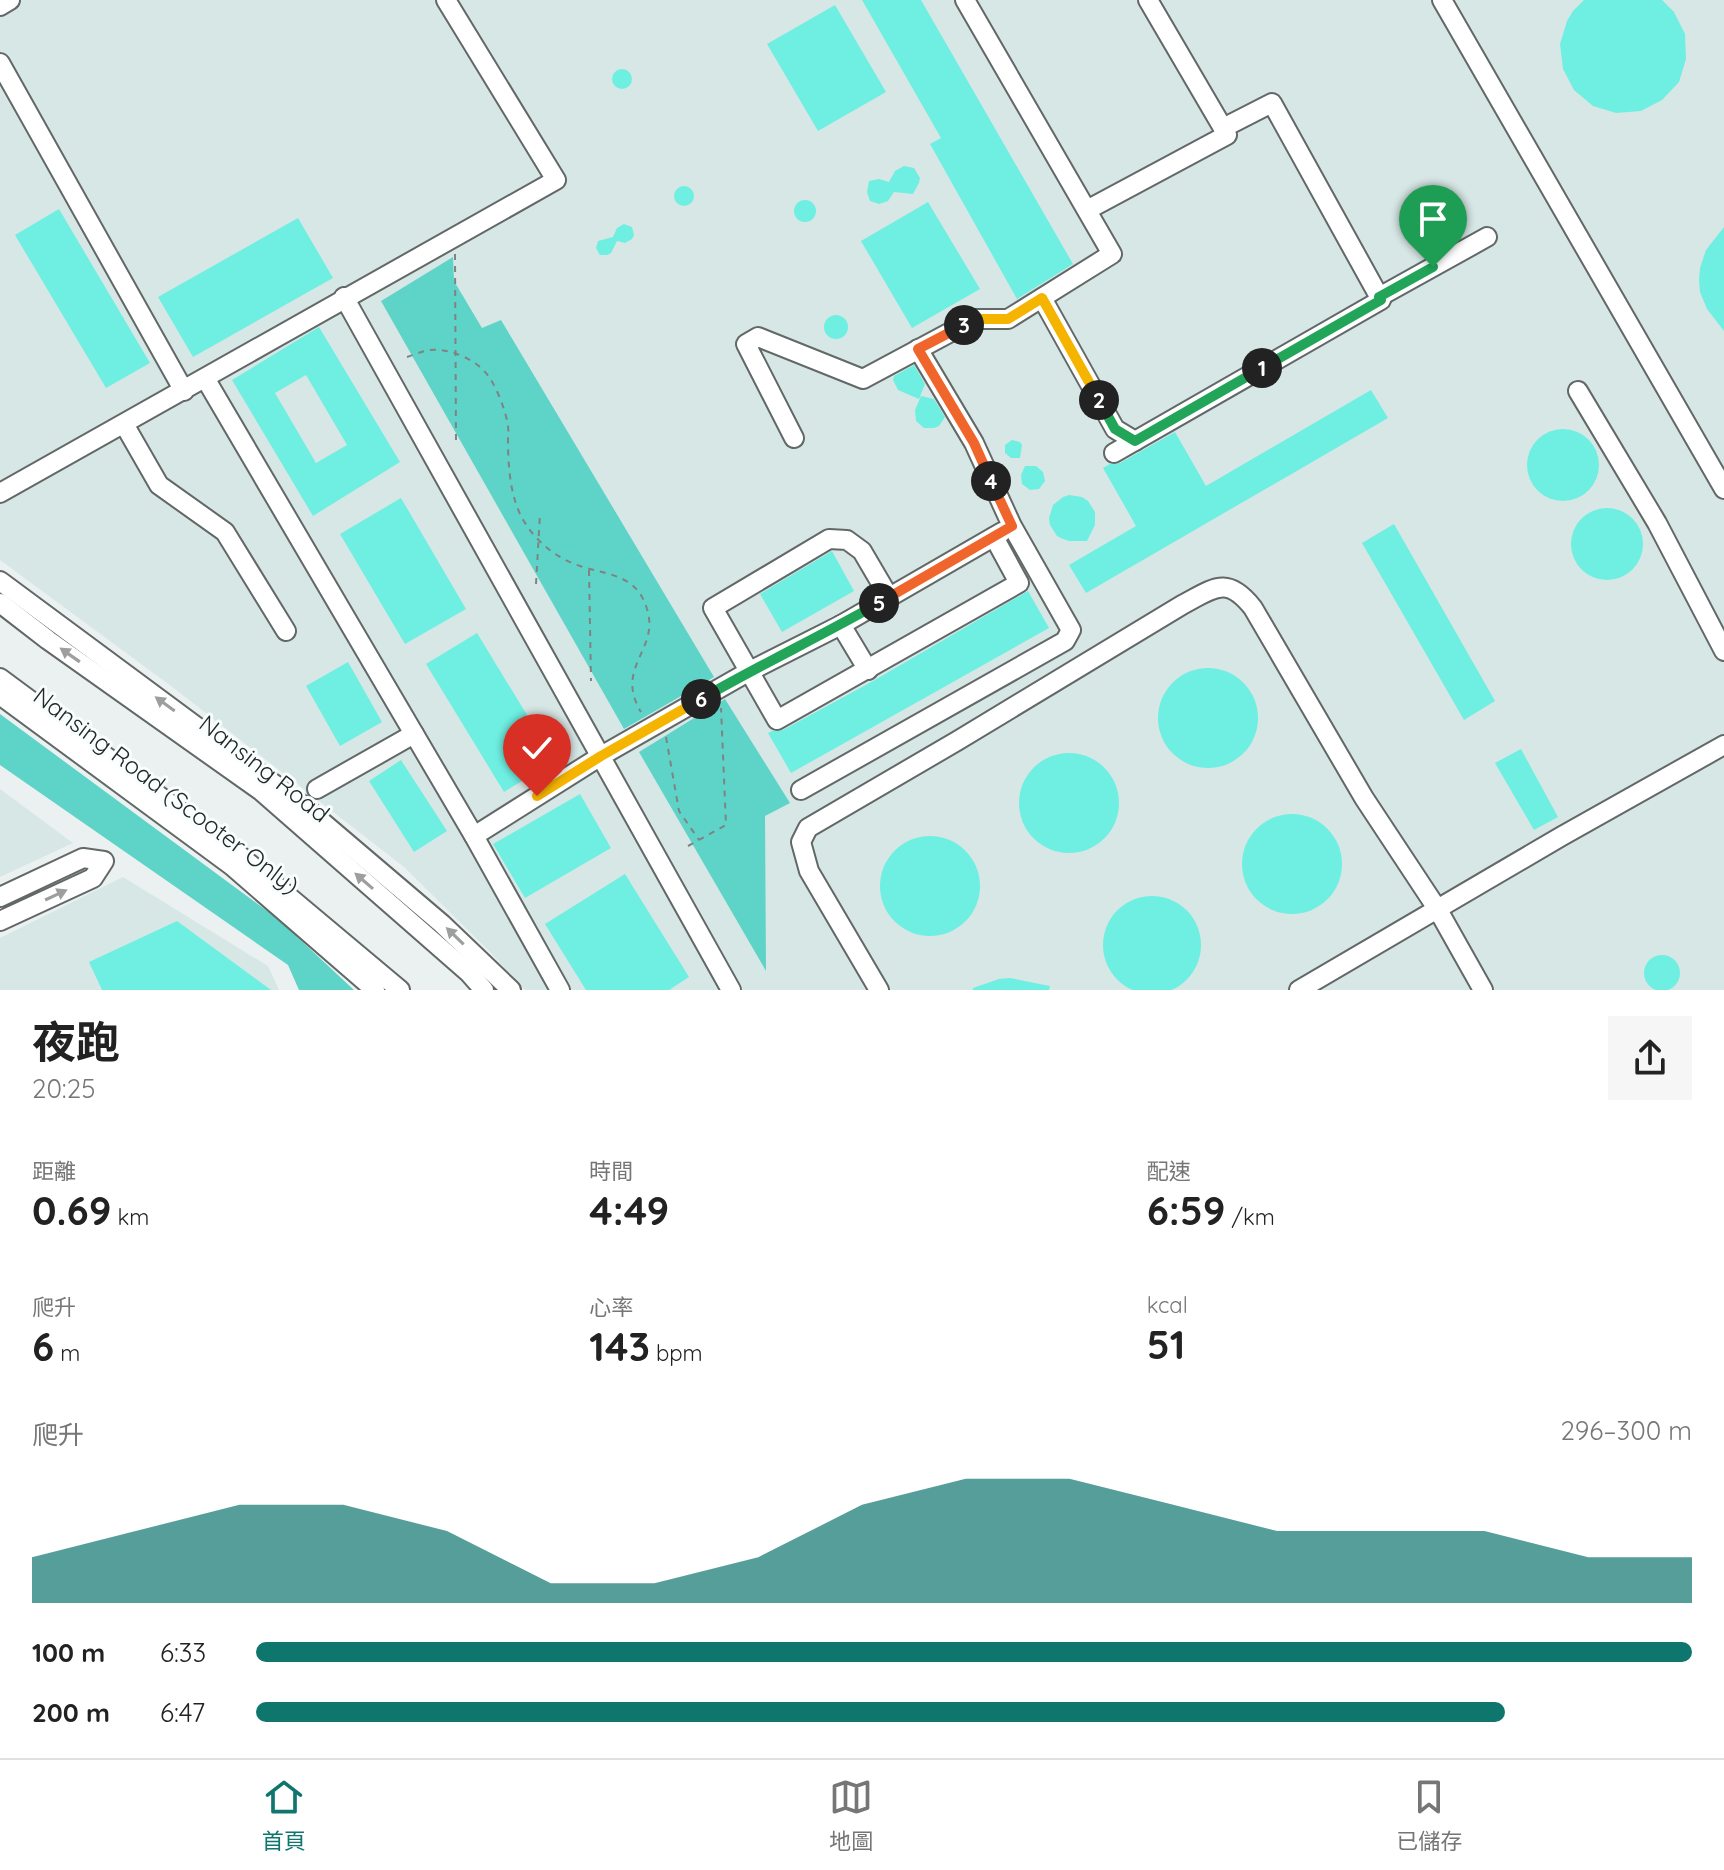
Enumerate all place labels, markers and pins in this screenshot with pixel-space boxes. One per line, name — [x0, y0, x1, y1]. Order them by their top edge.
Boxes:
pin — [1399, 185, 1467, 267]
pin: 3 — [944, 305, 984, 345]
pin: 1 — [1242, 348, 1282, 388]
pin: 2 — [1079, 380, 1119, 420]
pin: 4 — [971, 461, 1011, 501]
pin: 5 — [859, 583, 899, 623]
pin: 6 — [681, 679, 721, 719]
pin — [503, 714, 571, 796]

